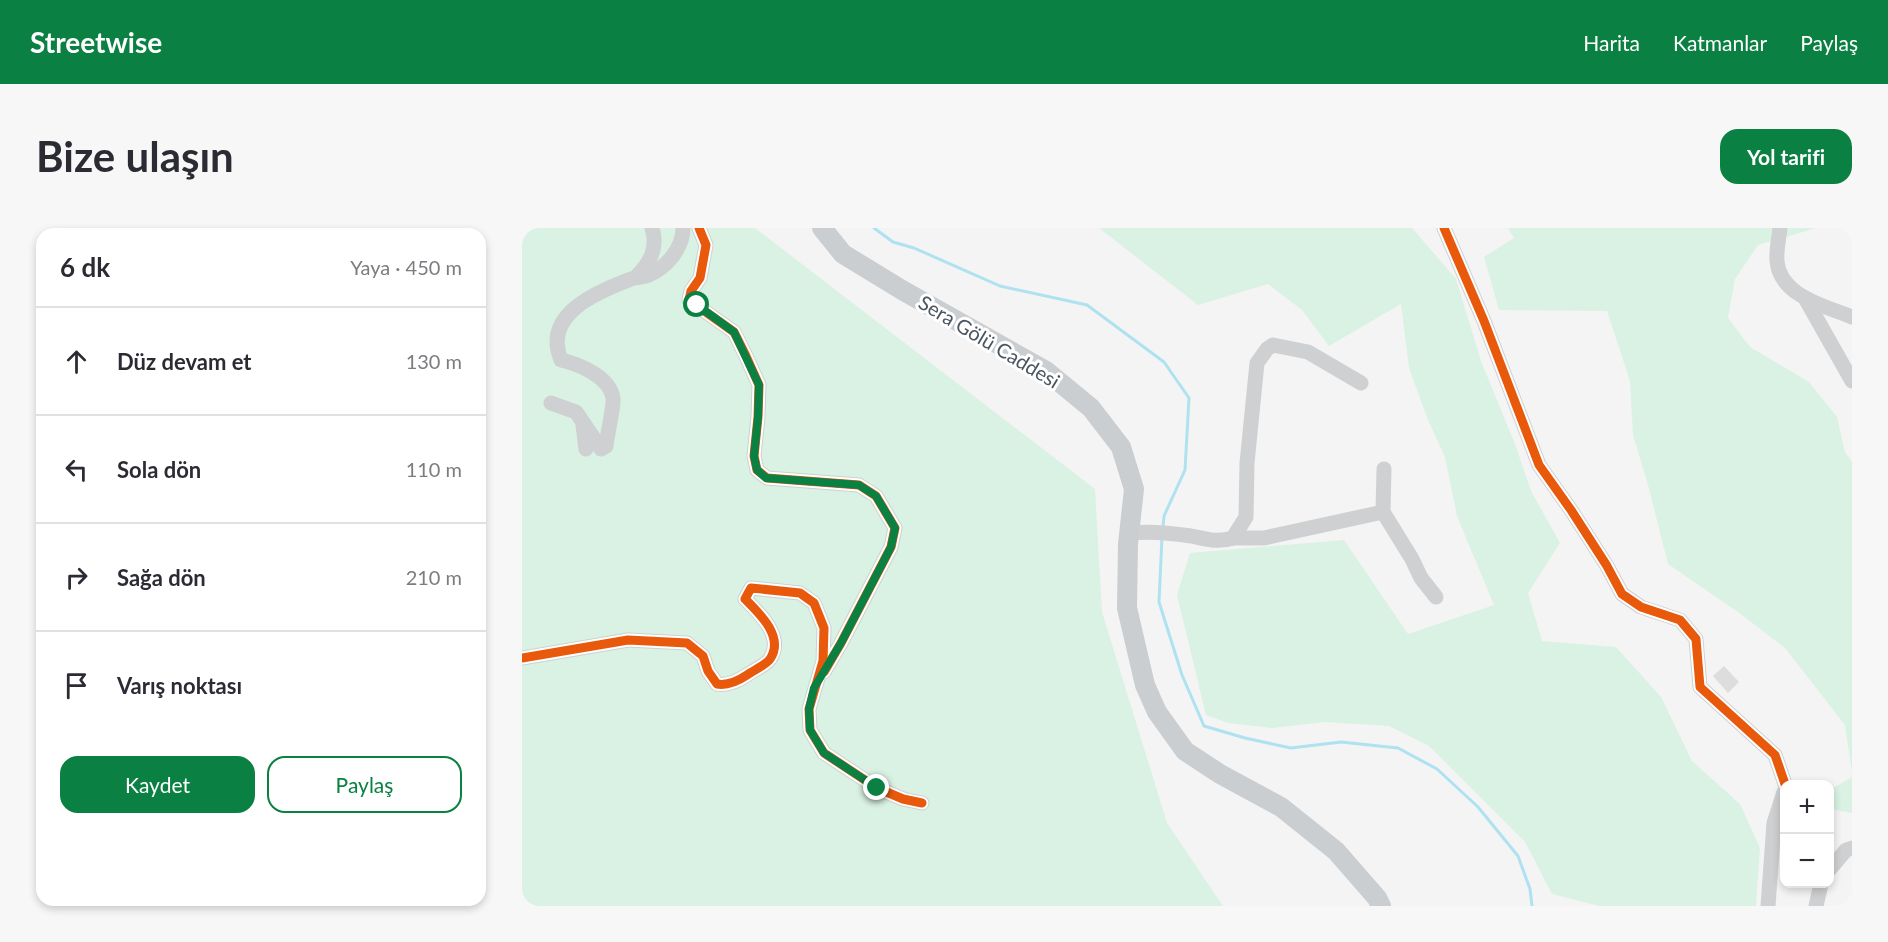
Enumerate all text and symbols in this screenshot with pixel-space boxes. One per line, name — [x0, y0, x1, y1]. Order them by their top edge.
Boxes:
text: Streetwise — [30, 25, 162, 59]
text: Harita — [1583, 30, 1640, 55]
text: Katmanlar — [1673, 30, 1767, 55]
text: Paylaş — [1800, 30, 1858, 55]
button: Yol tarifi — [1720, 129, 1852, 184]
text: Bize ulaşın — [36, 131, 234, 181]
text: 6 dk — [60, 251, 110, 283]
text: Yaya · 450 m — [350, 255, 462, 279]
street label: Sera Gölü Caddesi — [915, 290, 1064, 393]
route start — [683, 291, 709, 317]
icon: ahead — [60, 345, 93, 378]
text: Düz devam et — [117, 348, 252, 375]
text: 130 m — [406, 349, 462, 373]
icon: left — [60, 453, 93, 486]
text: Sola dön — [117, 456, 201, 483]
text: 110 m — [406, 457, 462, 481]
icon: right — [60, 561, 93, 594]
text: Sağa dön — [117, 564, 206, 591]
text: 210 m — [406, 565, 462, 589]
icon: arrive — [60, 669, 93, 702]
text: Varış noktası — [117, 672, 242, 699]
button: Kaydet — [60, 756, 255, 813]
button: Paylaş — [267, 756, 462, 813]
route end — [863, 774, 889, 800]
map controls — [1780, 780, 1834, 888]
button: + — [1780, 780, 1834, 834]
button: − — [1780, 834, 1834, 888]

